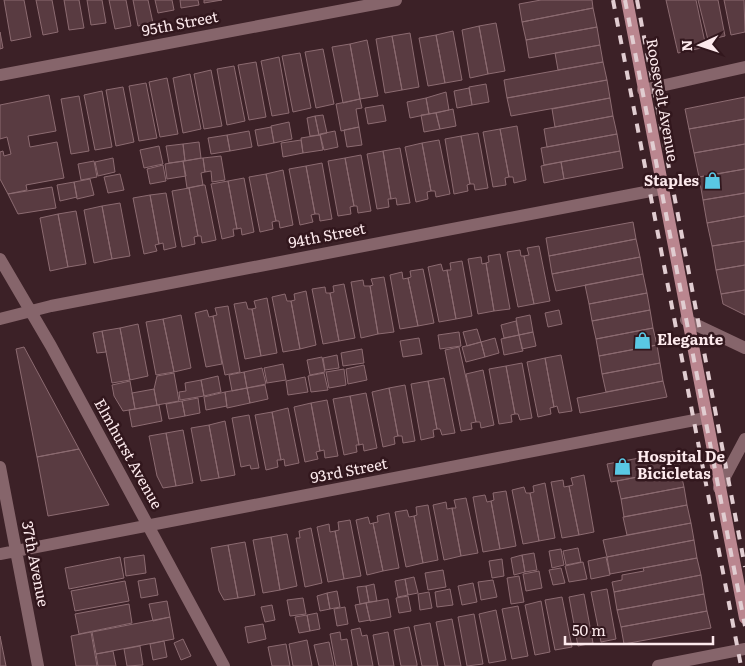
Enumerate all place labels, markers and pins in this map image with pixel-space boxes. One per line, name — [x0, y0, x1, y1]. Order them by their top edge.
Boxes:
place label: Staples — [644, 168, 700, 191]
shop icon: Staples — [703, 171, 723, 191]
place label: Elegante — [657, 327, 724, 350]
shop icon: Elegante — [633, 330, 653, 350]
place label: Hospital De Bicicletas — [637, 444, 726, 484]
shop icon: Hospital De Bicicletas — [613, 456, 633, 476]

